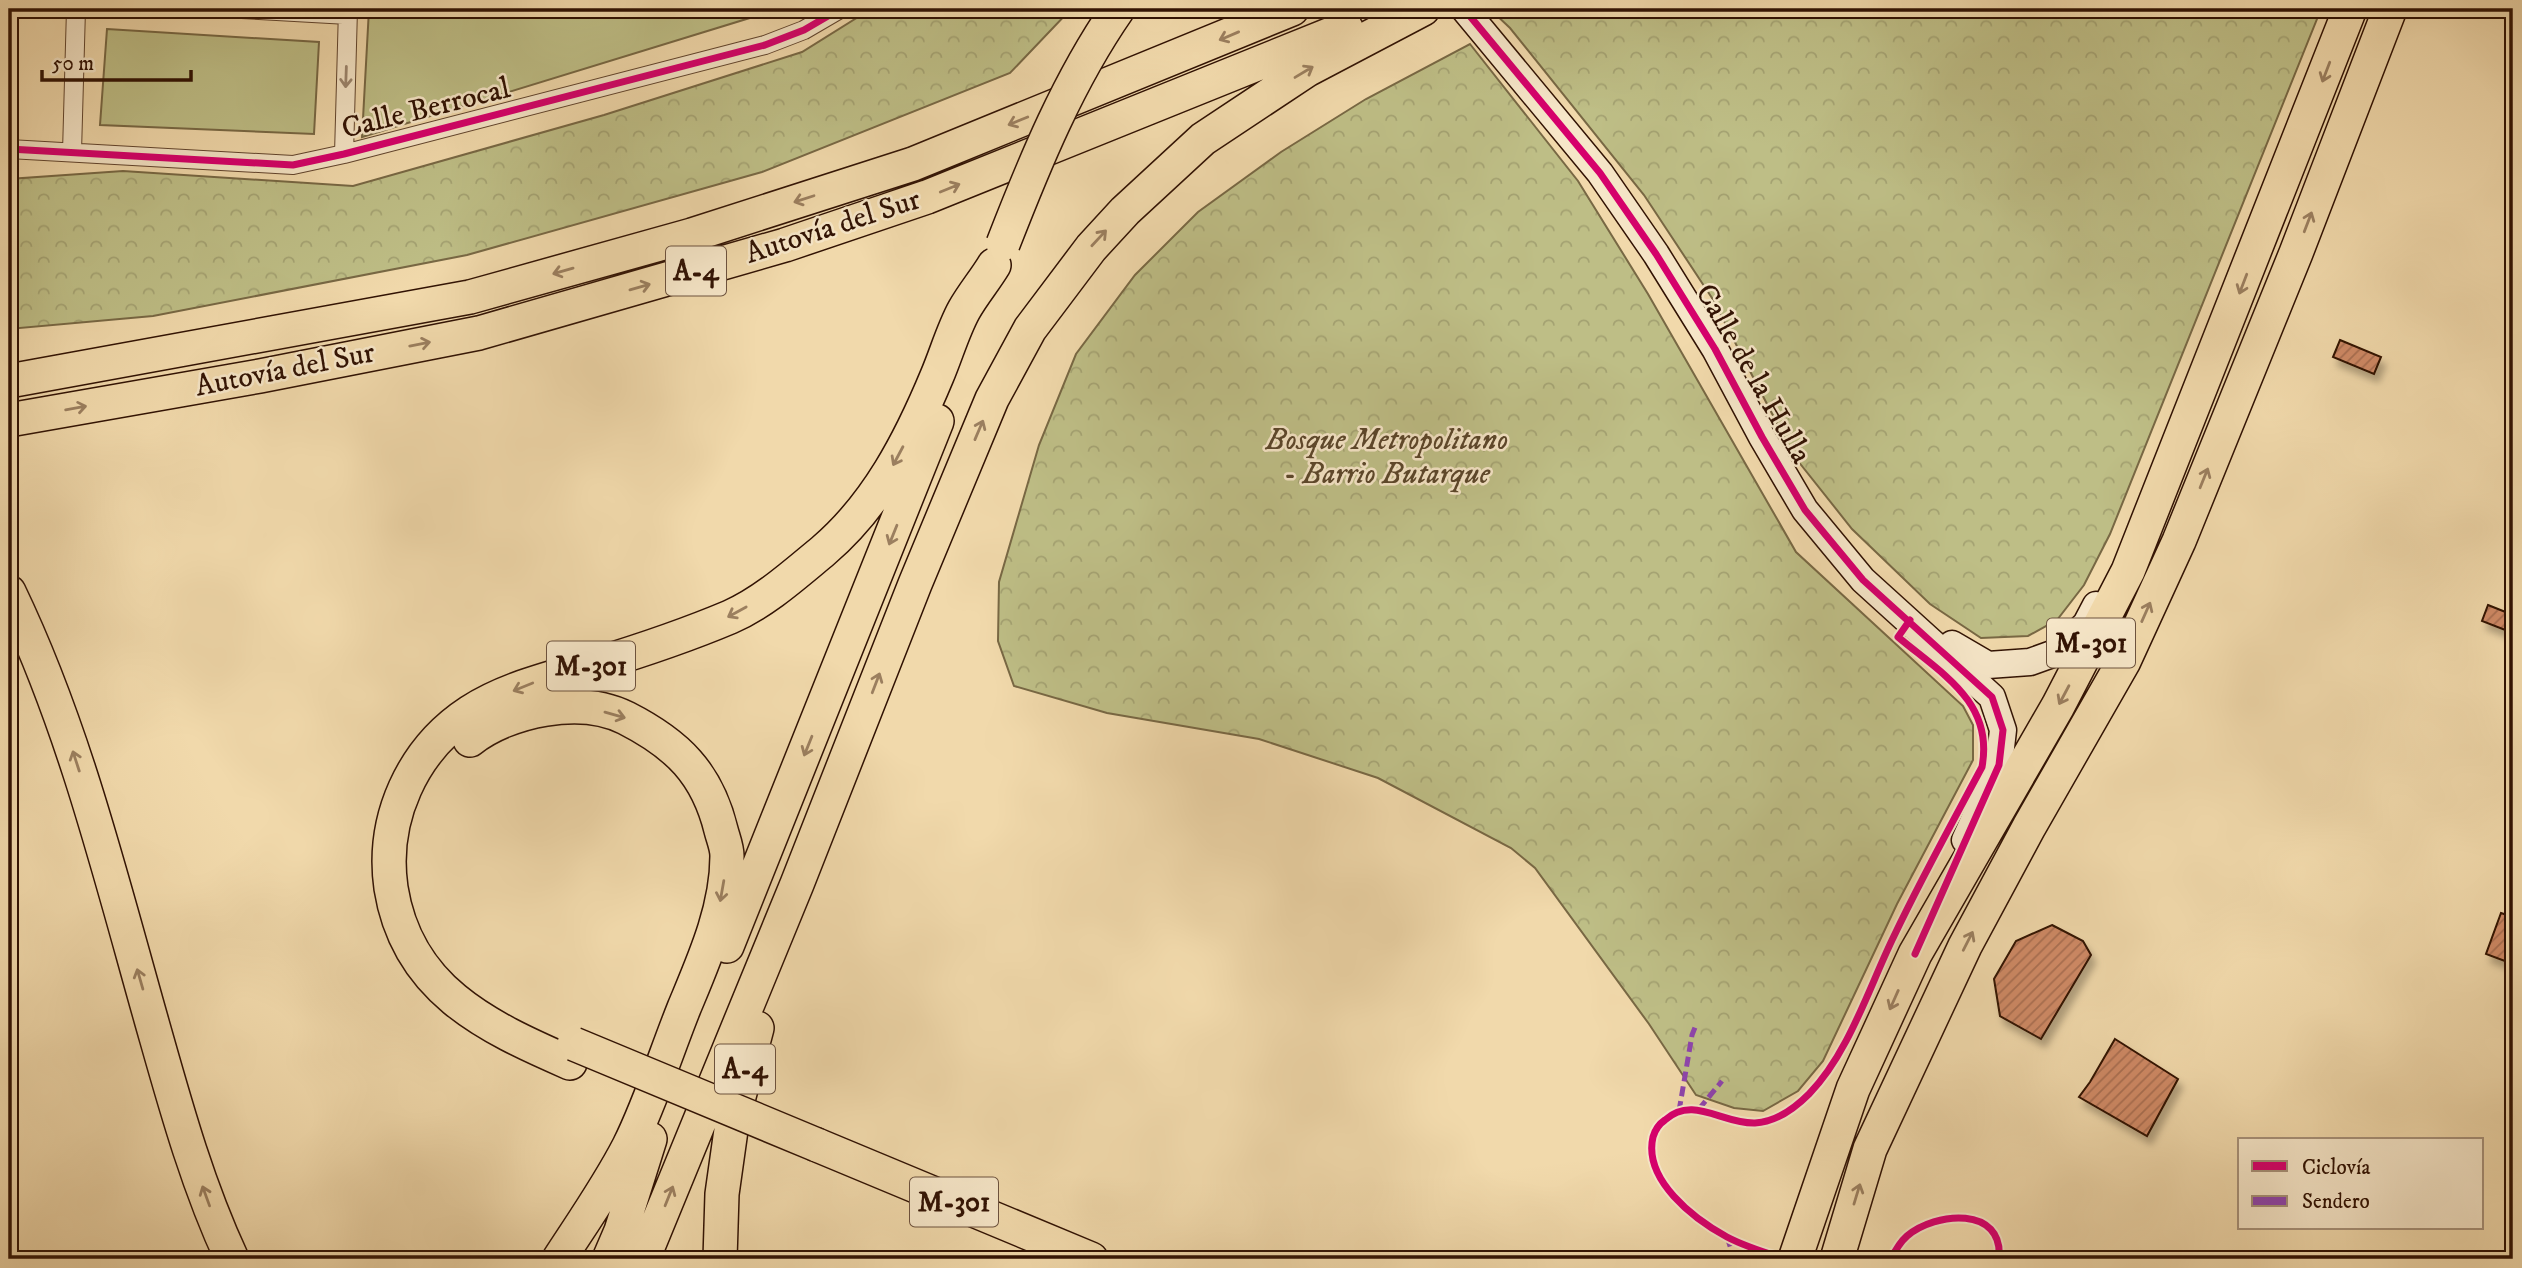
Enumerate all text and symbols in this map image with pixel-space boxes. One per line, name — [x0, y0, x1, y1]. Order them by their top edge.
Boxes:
one-way arrow — [1219, 30, 1240, 43]
scale bar — [42, 38, 191, 82]
text: 50 m — [52, 51, 94, 77]
one-way arrow — [2318, 61, 2331, 83]
one-way arrow — [340, 65, 353, 88]
one-way arrow — [1294, 65, 1314, 79]
street label: Calle Berrocal — [338, 70, 514, 148]
one-way arrow — [1008, 116, 1029, 129]
street label: Autovía del Sur — [741, 181, 925, 273]
one-way arrow — [939, 181, 960, 194]
one-way arrow — [794, 193, 816, 206]
one-way arrow — [2303, 211, 2315, 233]
one-way arrow — [1091, 230, 1108, 247]
road number: A-4 — [666, 246, 726, 296]
one-way arrow — [552, 265, 574, 278]
one-way arrow — [2235, 273, 2248, 295]
street label: Calle de la Hulla — [1687, 278, 1820, 471]
one-way arrow — [629, 279, 651, 292]
street label: Autovía del Sur — [192, 334, 378, 406]
one-way arrow — [408, 337, 431, 351]
one-way arrow — [64, 401, 87, 415]
one-way arrow — [974, 420, 987, 442]
park label: Bosque Metropolitano - Barrio Butarque — [1265, 422, 1508, 493]
one-way arrow — [891, 446, 905, 466]
one-way arrow — [2199, 468, 2212, 490]
one-way arrow — [885, 524, 898, 545]
one-way arrow — [2140, 602, 2153, 623]
one-way arrow — [727, 606, 748, 619]
road number: M-301 — [2047, 618, 2135, 668]
road number: M-301 — [547, 642, 635, 690]
one-way arrow — [870, 673, 883, 695]
one-way arrow — [512, 682, 534, 695]
one-way arrow — [2057, 684, 2071, 704]
one-way arrow — [603, 709, 626, 722]
one-way arrow — [800, 735, 813, 756]
one-way arrow — [69, 750, 81, 772]
one-way arrow — [715, 879, 728, 902]
one-way arrow — [1961, 931, 1975, 952]
one-way arrow — [132, 968, 145, 990]
one-way arrow — [1887, 989, 1900, 1010]
road number: A-4 — [715, 1044, 775, 1094]
legend — [2238, 1138, 2484, 1230]
text: Ciclovía — [2302, 1155, 2370, 1181]
road number: M-301 — [910, 1178, 998, 1226]
one-way arrow — [1851, 1183, 1864, 1205]
one-way arrow — [199, 1186, 212, 1208]
one-way arrow — [663, 1186, 676, 1207]
text: Sendero — [2302, 1189, 2370, 1215]

